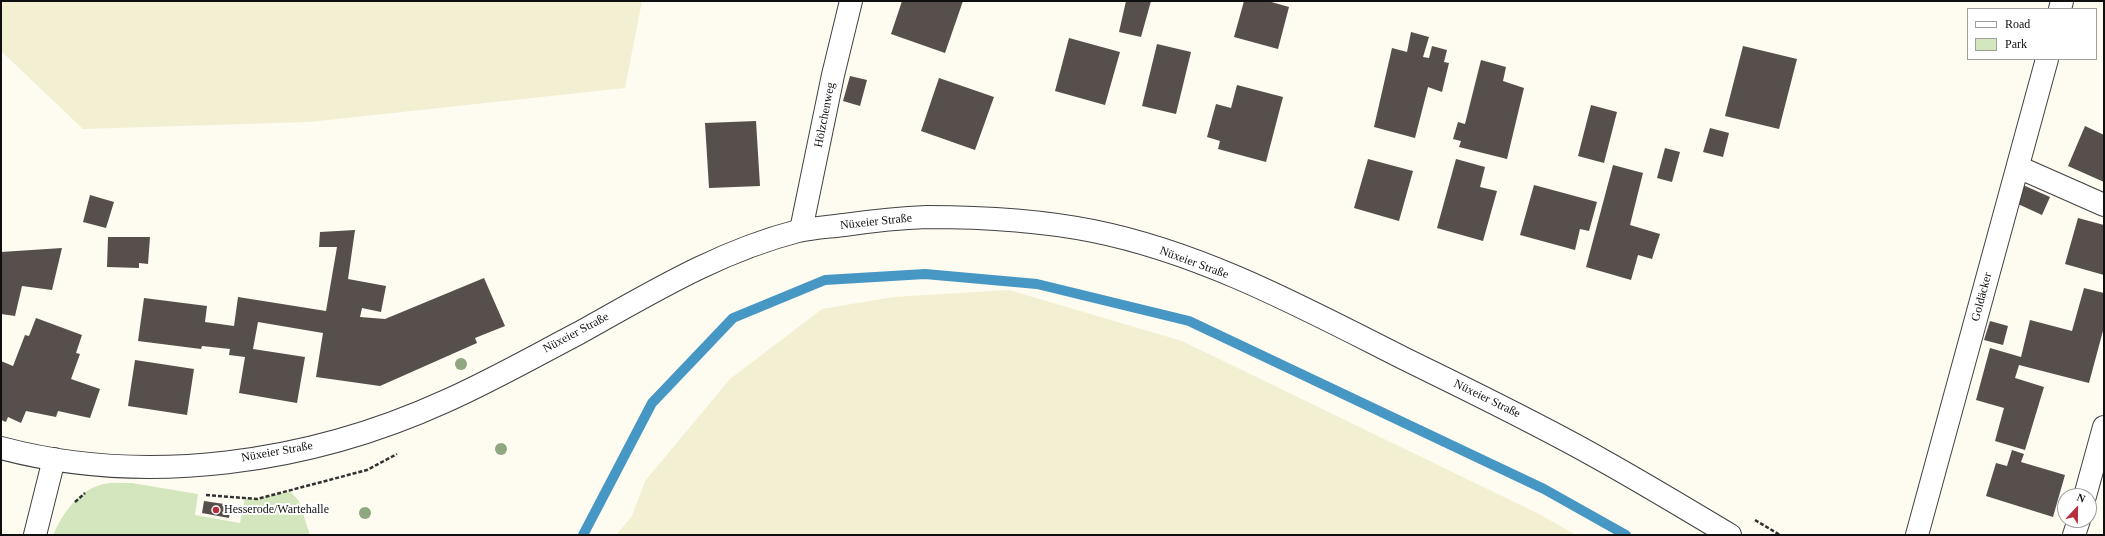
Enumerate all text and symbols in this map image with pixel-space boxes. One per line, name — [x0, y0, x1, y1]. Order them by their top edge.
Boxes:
legend — [1967, 8, 2097, 60]
text: Road — [2005, 17, 2030, 31]
text: Park — [2005, 37, 2027, 51]
street label: Hölzchenweg — [812, 81, 838, 149]
street label: Nüxeier Straße — [839, 211, 913, 233]
street label: Nüxeier Straße — [1158, 244, 1230, 282]
street label: Goldäcker — [1969, 271, 1995, 323]
street label: Nüxeier Straße — [541, 310, 611, 356]
street label: Nüxeier Straße — [1451, 377, 1523, 421]
street label: Nüxeier Straße — [240, 439, 314, 465]
north arrow — [2057, 488, 2097, 528]
text: N — [2075, 491, 2087, 505]
place label: Hesserode/Wartehalle — [224, 503, 329, 517]
marker: Hesserode/Wartehalle — [211, 505, 221, 515]

